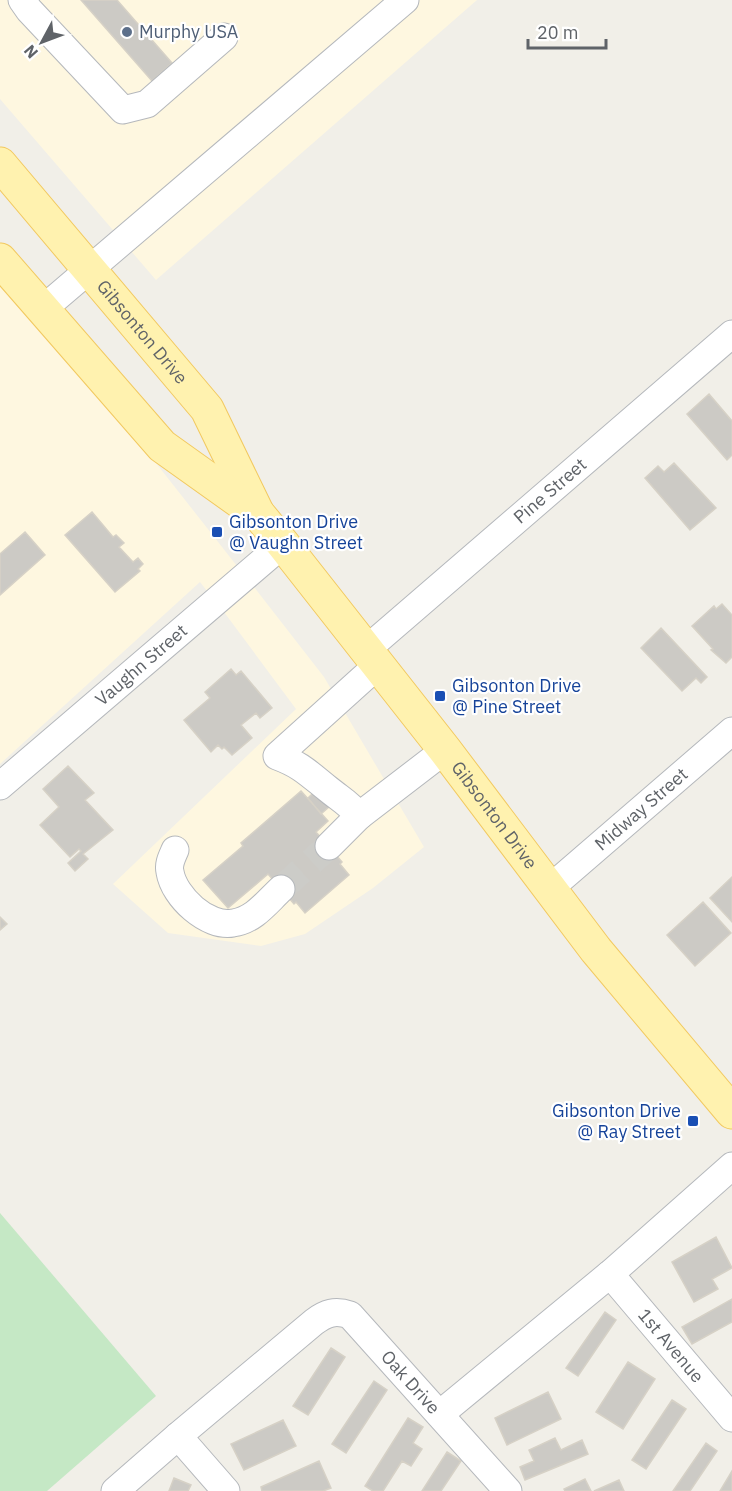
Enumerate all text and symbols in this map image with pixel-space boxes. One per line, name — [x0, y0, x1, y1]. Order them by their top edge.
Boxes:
north arrow — [12, 12, 72, 72]
scale bar — [528, 12, 606, 50]
place label: Murphy USA — [139, 20, 239, 43]
text: 20 m — [537, 21, 579, 44]
marker: Murphy USA — [120, 25, 134, 39]
text: N — [19, 41, 42, 63]
street label: Gibsonton Drive — [92, 275, 193, 389]
street label: Pine Street — [509, 453, 591, 528]
place label: Gibsonton Drive @ Vaughn Street — [229, 510, 363, 554]
marker: Gibsonton Drive @ Vaughn Street — [210, 525, 224, 539]
street label: Vaughn Street — [90, 619, 192, 711]
place label: Gibsonton Drive @ Pine Street — [452, 674, 581, 718]
marker: Gibsonton Drive @ Pine Street — [433, 689, 447, 703]
street label: Gibsonton Drive — [446, 756, 543, 873]
street label: Midway Street — [590, 762, 692, 855]
place label: Gibsonton Drive @ Ray Street — [552, 1099, 681, 1143]
marker: Gibsonton Drive @ Ray Street — [686, 1114, 700, 1128]
street label: 1st Avenue — [633, 1304, 709, 1387]
street label: Oak Drive — [376, 1345, 445, 1419]

